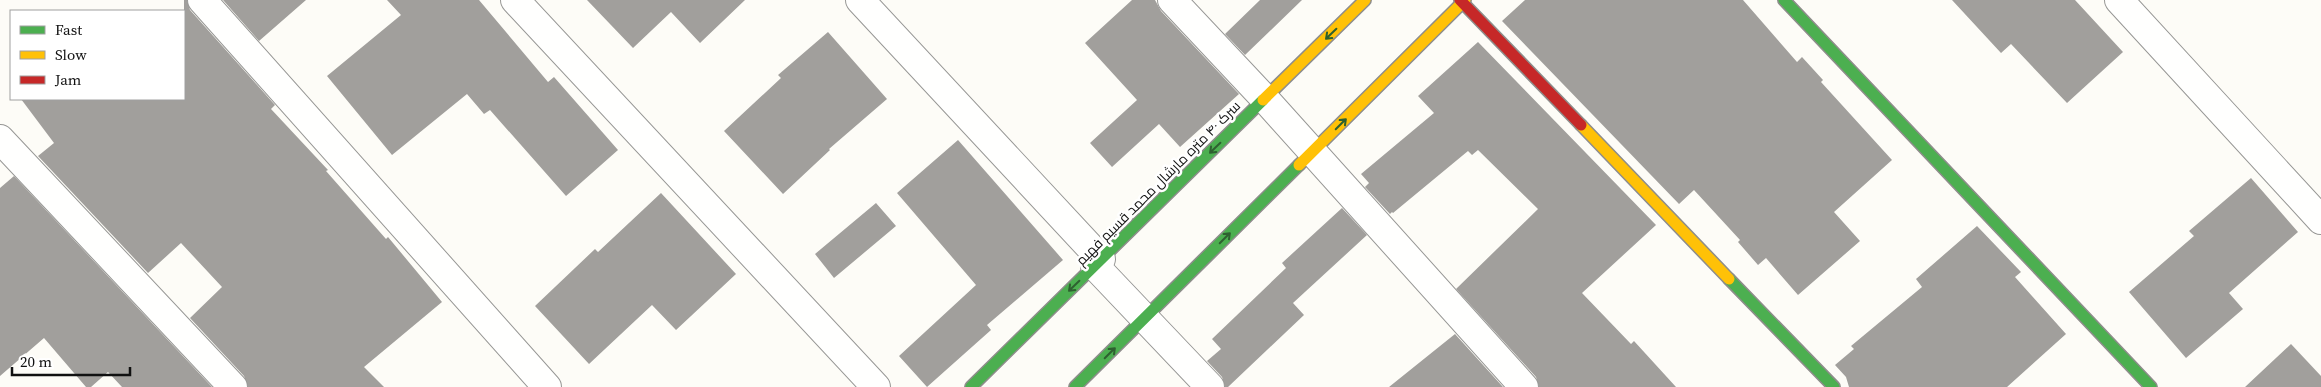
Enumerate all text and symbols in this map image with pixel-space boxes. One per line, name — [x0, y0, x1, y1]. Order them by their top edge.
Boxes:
legend — [10, 10, 185, 100]
text: Fast — [55, 19, 82, 40]
one-way arrow — [1324, 28, 1337, 40]
text: Slow — [55, 44, 87, 65]
text: Jam — [54, 69, 82, 90]
street label: سرک ۴۰ متره مارشال محمد قسیم فهیم — [1071, 96, 1245, 270]
one-way arrow — [1334, 118, 1347, 130]
one-way arrow — [1208, 142, 1221, 154]
one-way arrow — [1219, 232, 1231, 244]
one-way arrow — [1067, 280, 1080, 292]
scale bar — [12, 344, 130, 376]
one-way arrow — [1104, 346, 1116, 359]
text: 20 m — [20, 351, 52, 372]

